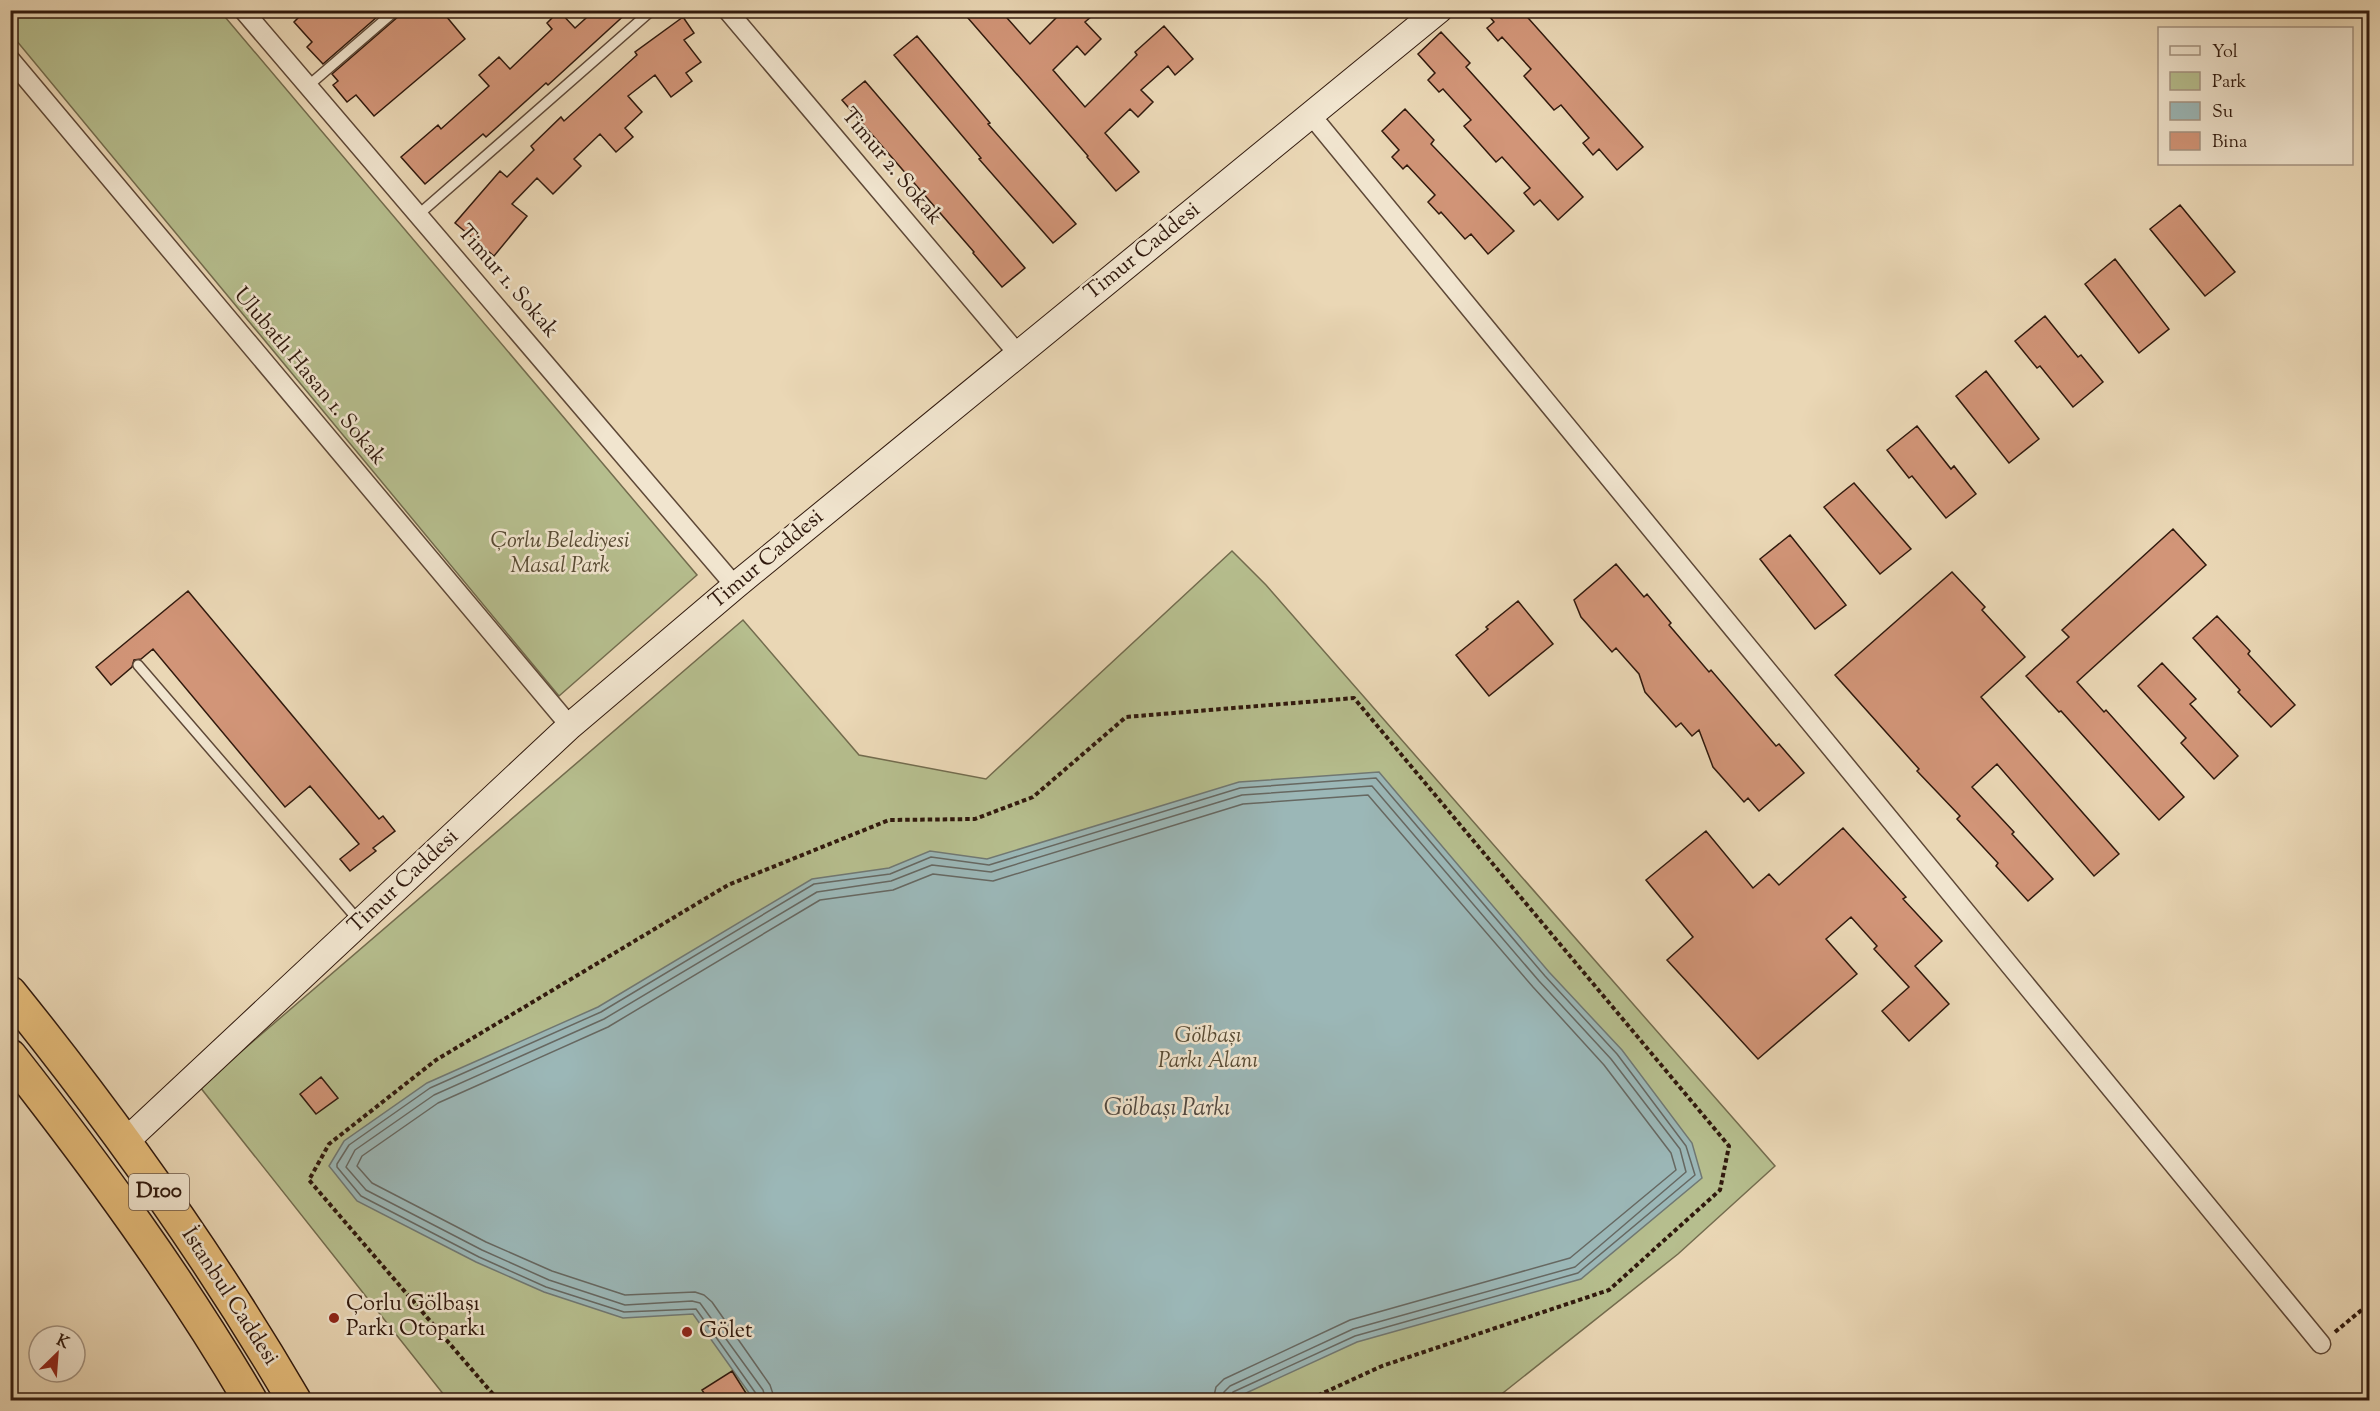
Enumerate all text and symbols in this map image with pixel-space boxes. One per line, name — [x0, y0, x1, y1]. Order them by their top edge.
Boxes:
legend — [2158, 27, 2353, 165]
text: Yol — [2212, 40, 2238, 66]
text: Park — [2212, 70, 2247, 96]
text: Su — [2212, 100, 2233, 126]
street label: Timur 2. Sokak — [832, 102, 950, 232]
text: Bina — [2212, 130, 2247, 156]
street label: Timur Caddesi — [1078, 195, 1208, 309]
street label: Timur 1. Sokak — [449, 218, 565, 346]
street label: Ulubatlı Hasan 1. Sokak — [225, 281, 393, 473]
street label: Timur Caddesi — [703, 502, 831, 618]
park label: Çorlu Belediyesi Masal Park — [491, 526, 629, 583]
street label: Timur Caddesi — [342, 822, 466, 942]
park label: Gölbaşı Parkı Alanı — [1158, 1021, 1258, 1078]
water label: Gölbaşı Parkı — [1104, 1092, 1230, 1126]
road number: D100 — [129, 1174, 189, 1210]
street label: İstanbul Caddesi — [172, 1222, 286, 1372]
place label: Çorlu Gölbaşı Parkı Otoparkı — [346, 1289, 486, 1346]
marker: Çorlu Gölbaşı Parkı Otoparkı — [327, 1311, 341, 1325]
place label: Gölet — [699, 1316, 753, 1348]
north arrow — [27, 1324, 87, 1384]
marker: Gölet — [680, 1325, 694, 1339]
text: K — [52, 1330, 73, 1356]

